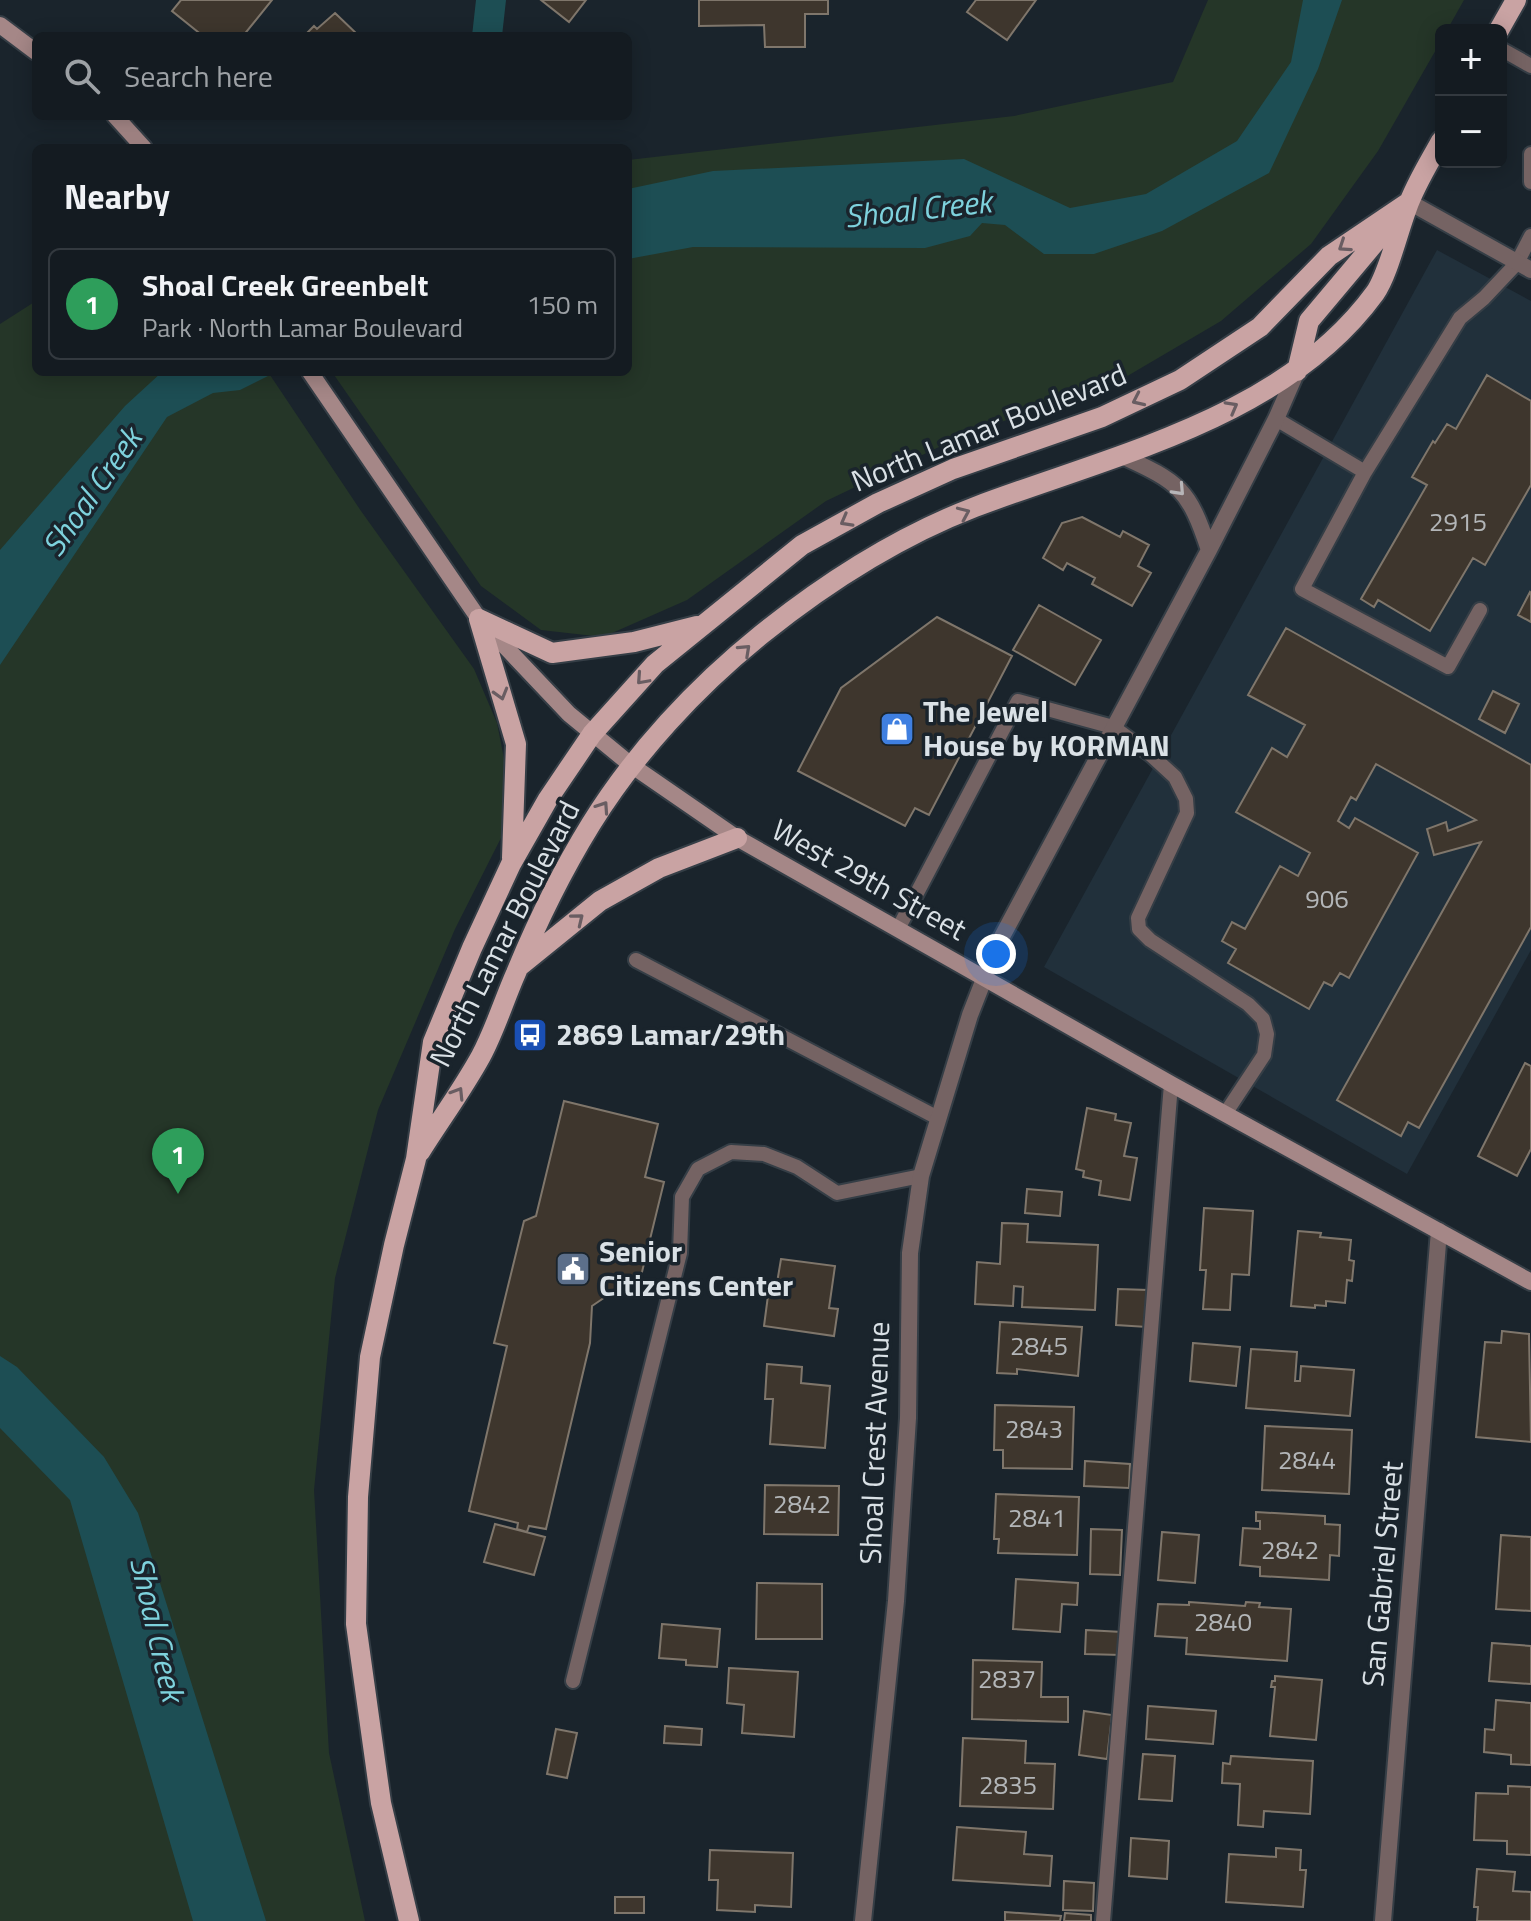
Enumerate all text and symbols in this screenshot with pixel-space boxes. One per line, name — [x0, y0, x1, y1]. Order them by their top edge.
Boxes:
map controls — [1435, 24, 1507, 168]
button: + — [1435, 24, 1507, 96]
search box — [32, 32, 632, 120]
text: Search here — [124, 53, 273, 99]
icon: search — [60, 54, 104, 98]
button: − — [1435, 96, 1507, 168]
text: Nearby — [64, 170, 170, 222]
water label: Shoal Creek — [842, 176, 997, 240]
one-way arrow — [1338, 236, 1353, 251]
text: Shoal Creek Greenbelt — [142, 262, 428, 308]
text: 1 — [85, 285, 99, 324]
text: 150 m — [527, 285, 598, 324]
text: Park · North Lamar Boulevard — [142, 308, 463, 347]
street label: North Lamar Boulevard — [844, 351, 1133, 503]
one-way arrow — [1131, 390, 1146, 406]
one-way arrow — [1223, 401, 1238, 417]
water label: Shoal Creek — [29, 414, 155, 566]
one-way arrow — [1170, 481, 1185, 495]
house number: 2915 — [1429, 502, 1487, 541]
one-way arrow — [956, 506, 970, 522]
one-way arrow — [840, 511, 854, 526]
one-way arrow — [736, 644, 750, 659]
one-way arrow — [637, 670, 651, 685]
one-way arrow — [492, 687, 508, 701]
place label: The Jewel House by KORMAN — [923, 688, 1170, 768]
shop icon: The Jewel House by KORMAN — [878, 710, 916, 748]
street label: North Lamar Boulevard — [417, 792, 591, 1075]
one-way arrow — [593, 802, 608, 816]
street label: West 29th Street — [764, 807, 976, 952]
house number: 906 — [1305, 879, 1349, 918]
one-way arrow — [569, 914, 584, 929]
your location — [976, 934, 1016, 974]
place label: 2869 Lamar/29th — [556, 1011, 785, 1057]
bus stop icon: 2869 Lamar/29th — [511, 1016, 549, 1054]
one-way arrow — [448, 1087, 463, 1102]
pin: 1 — [152, 1128, 204, 1194]
place label: Senior Citizens Center — [599, 1228, 793, 1308]
public building icon: Senior Citizens Center — [554, 1250, 592, 1288]
street label: Shoal Crest Avenue — [847, 1321, 901, 1565]
house number: 2845 — [1010, 1326, 1068, 1365]
house number: 2843 — [1005, 1409, 1063, 1448]
house number: 2844 — [1278, 1440, 1336, 1479]
street label: San Gabriel Street — [1349, 1459, 1415, 1689]
house number: 2842 — [773, 1484, 831, 1523]
house number: 2841 — [1008, 1498, 1066, 1537]
house number: 2842 — [1261, 1530, 1319, 1569]
water label: Shoal Creek — [118, 1552, 199, 1710]
house number: 2840 — [1194, 1602, 1252, 1641]
house number: 2837 — [978, 1659, 1036, 1698]
house number: 2835 — [979, 1765, 1037, 1804]

